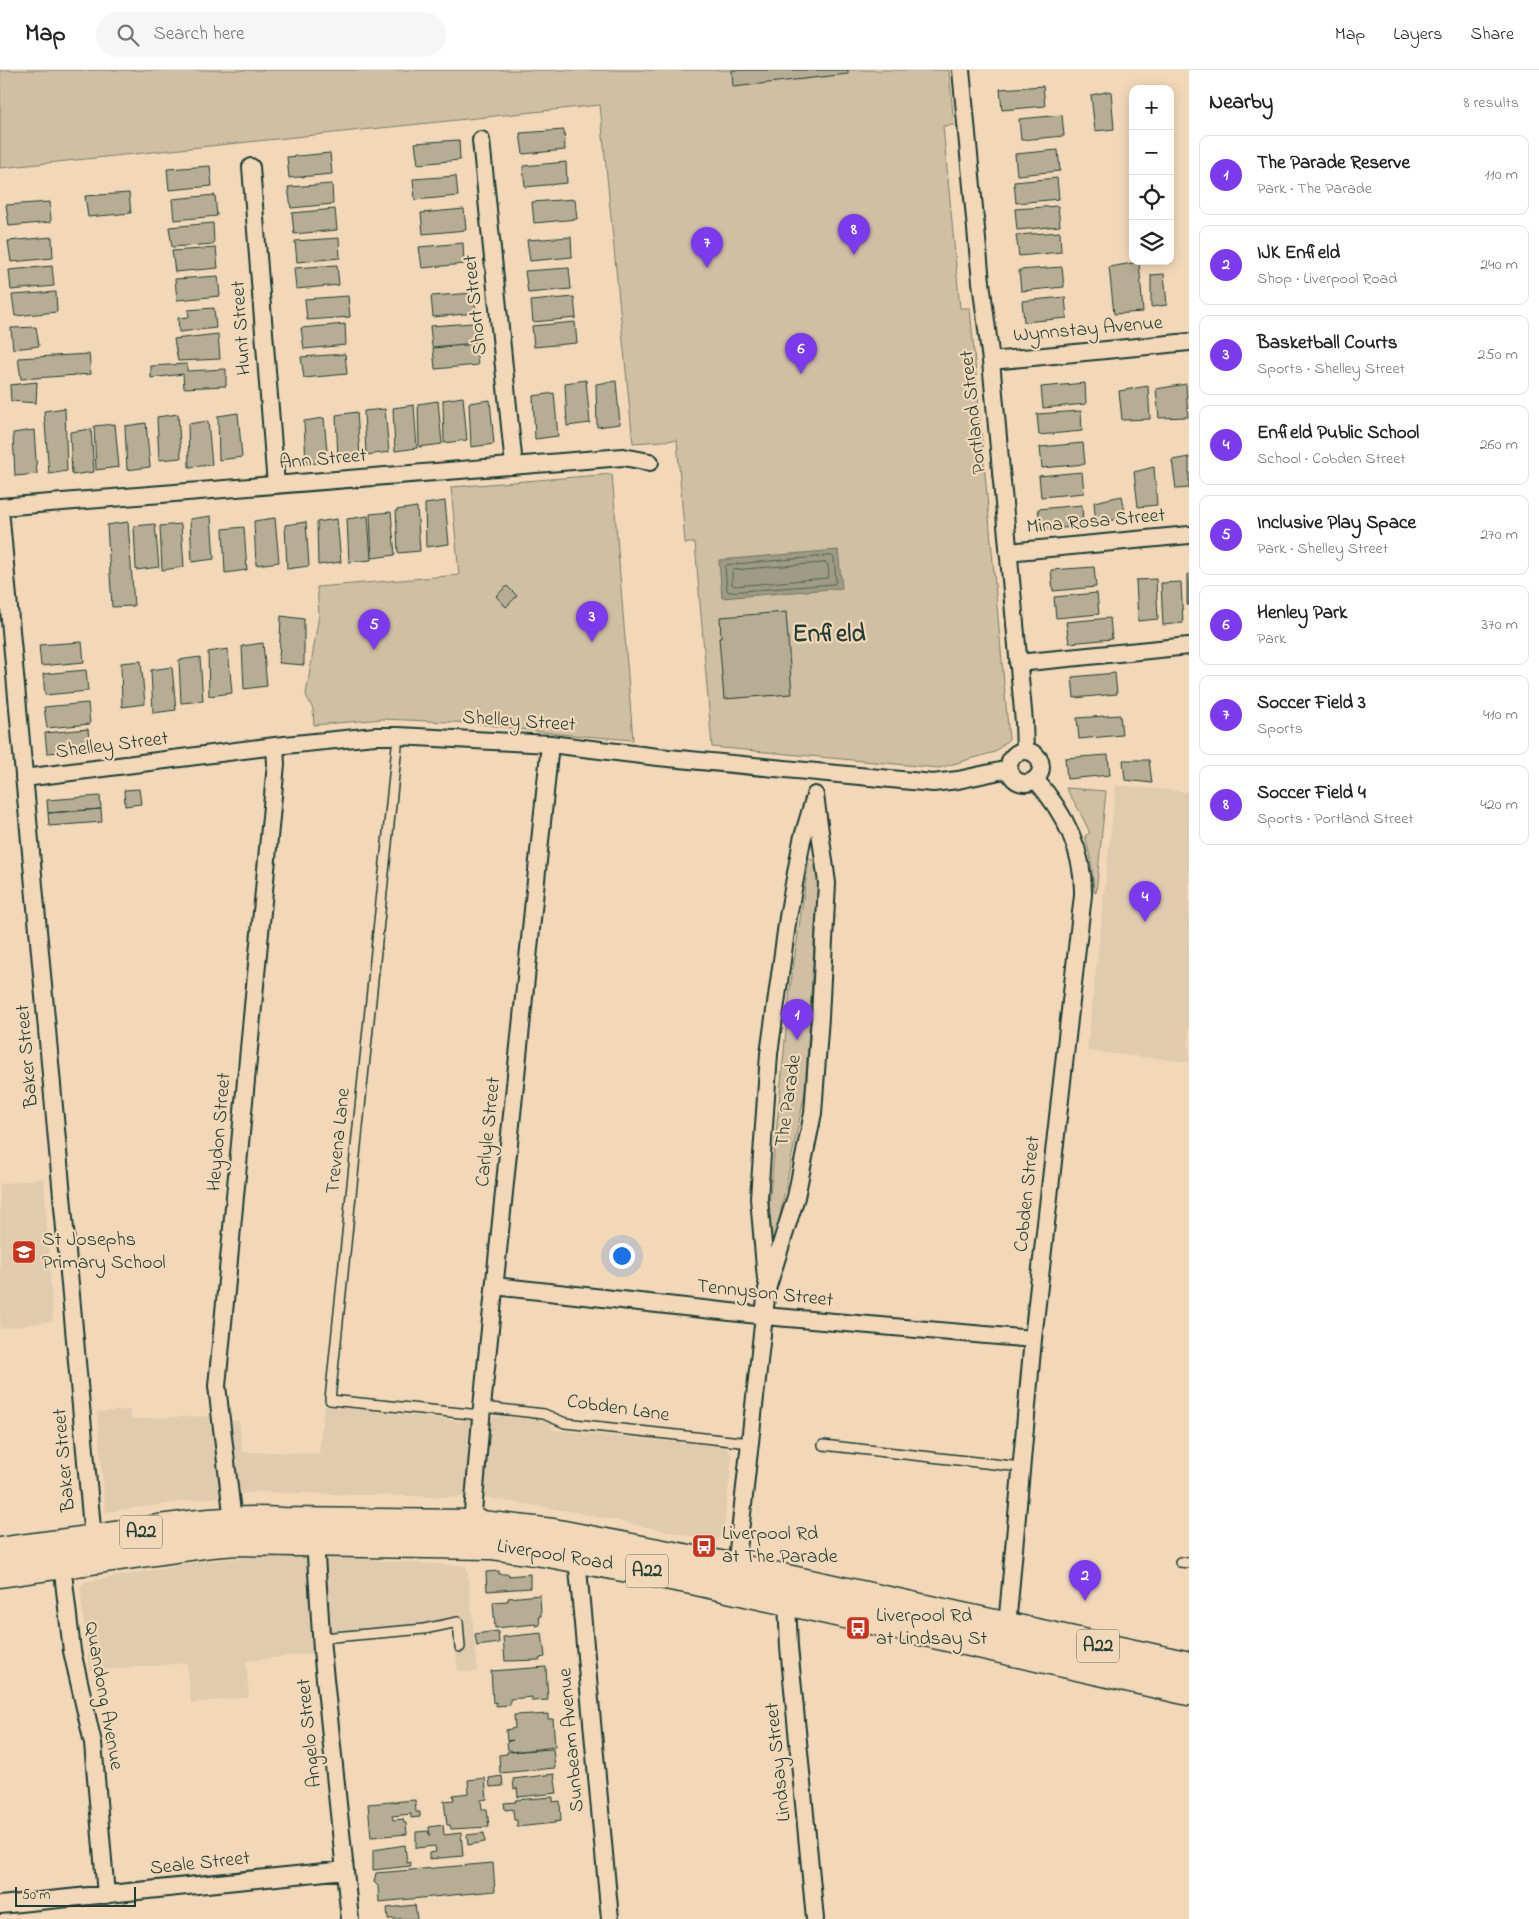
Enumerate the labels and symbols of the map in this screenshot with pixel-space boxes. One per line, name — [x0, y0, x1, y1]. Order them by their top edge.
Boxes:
pin: 8 — [838, 214, 870, 255]
pin: 7 — [691, 227, 723, 268]
street label: Short Street — [456, 253, 496, 357]
street label: Hunt Street — [224, 279, 260, 376]
street label: Wynnstay Avenue — [1012, 309, 1164, 351]
pin: 6 — [785, 333, 817, 374]
street label: Portland Street — [953, 348, 995, 475]
street label: Ann Street — [278, 442, 368, 478]
street label: Mina Rosa Street — [1025, 501, 1167, 543]
pin: 3 — [576, 601, 608, 642]
pin: 5 — [358, 609, 390, 650]
district label: Enfield — [792, 617, 866, 653]
street label: Shelley Street — [461, 704, 577, 740]
street label: Shelley Street — [54, 725, 170, 767]
pin: 4 — [1129, 881, 1161, 922]
pin: 1 — [781, 999, 813, 1040]
street label: Baker Street — [9, 1003, 47, 1110]
street label: The Parade — [768, 1053, 810, 1149]
street label: Heydon Street — [200, 1071, 240, 1193]
street label: Carlyle Street — [469, 1075, 509, 1188]
street label: Trevena Lane — [319, 1086, 359, 1196]
street label: Cobden Street — [1007, 1134, 1049, 1254]
place label: St Josephs Primary School — [42, 1226, 166, 1278]
school or university icon: St Josephs Primary School — [11, 1239, 37, 1265]
your location — [609, 1243, 635, 1269]
street label: Tennyson Street — [695, 1272, 835, 1316]
street label: Cobden Lane — [565, 1387, 671, 1431]
street label: Baker Street — [46, 1407, 84, 1514]
road number: A22 — [120, 1515, 162, 1548]
place label: Liverpool Rd at The Parade — [722, 1520, 838, 1572]
street label: Liverpool Road — [495, 1532, 615, 1580]
bus stop icon: Liverpool Rd at The Parade — [691, 1533, 717, 1559]
road number: A22 — [626, 1554, 668, 1588]
pin: 2 — [1069, 1560, 1101, 1601]
place label: Liverpool Rd at Lindsay St — [876, 1602, 988, 1654]
bus stop icon: Liverpool Rd at Lindsay St — [845, 1615, 871, 1641]
street label: Quandong Avenue — [75, 1620, 130, 1773]
road number: A22 — [1077, 1630, 1119, 1662]
street label: Sunbeam Avenue — [551, 1667, 593, 1813]
street label: Angelo Street — [290, 1677, 331, 1789]
street label: Lindsay Street — [758, 1701, 800, 1823]
street label: Seale Street — [149, 1844, 252, 1884]
scale bar — [15, 1884, 136, 1907]

